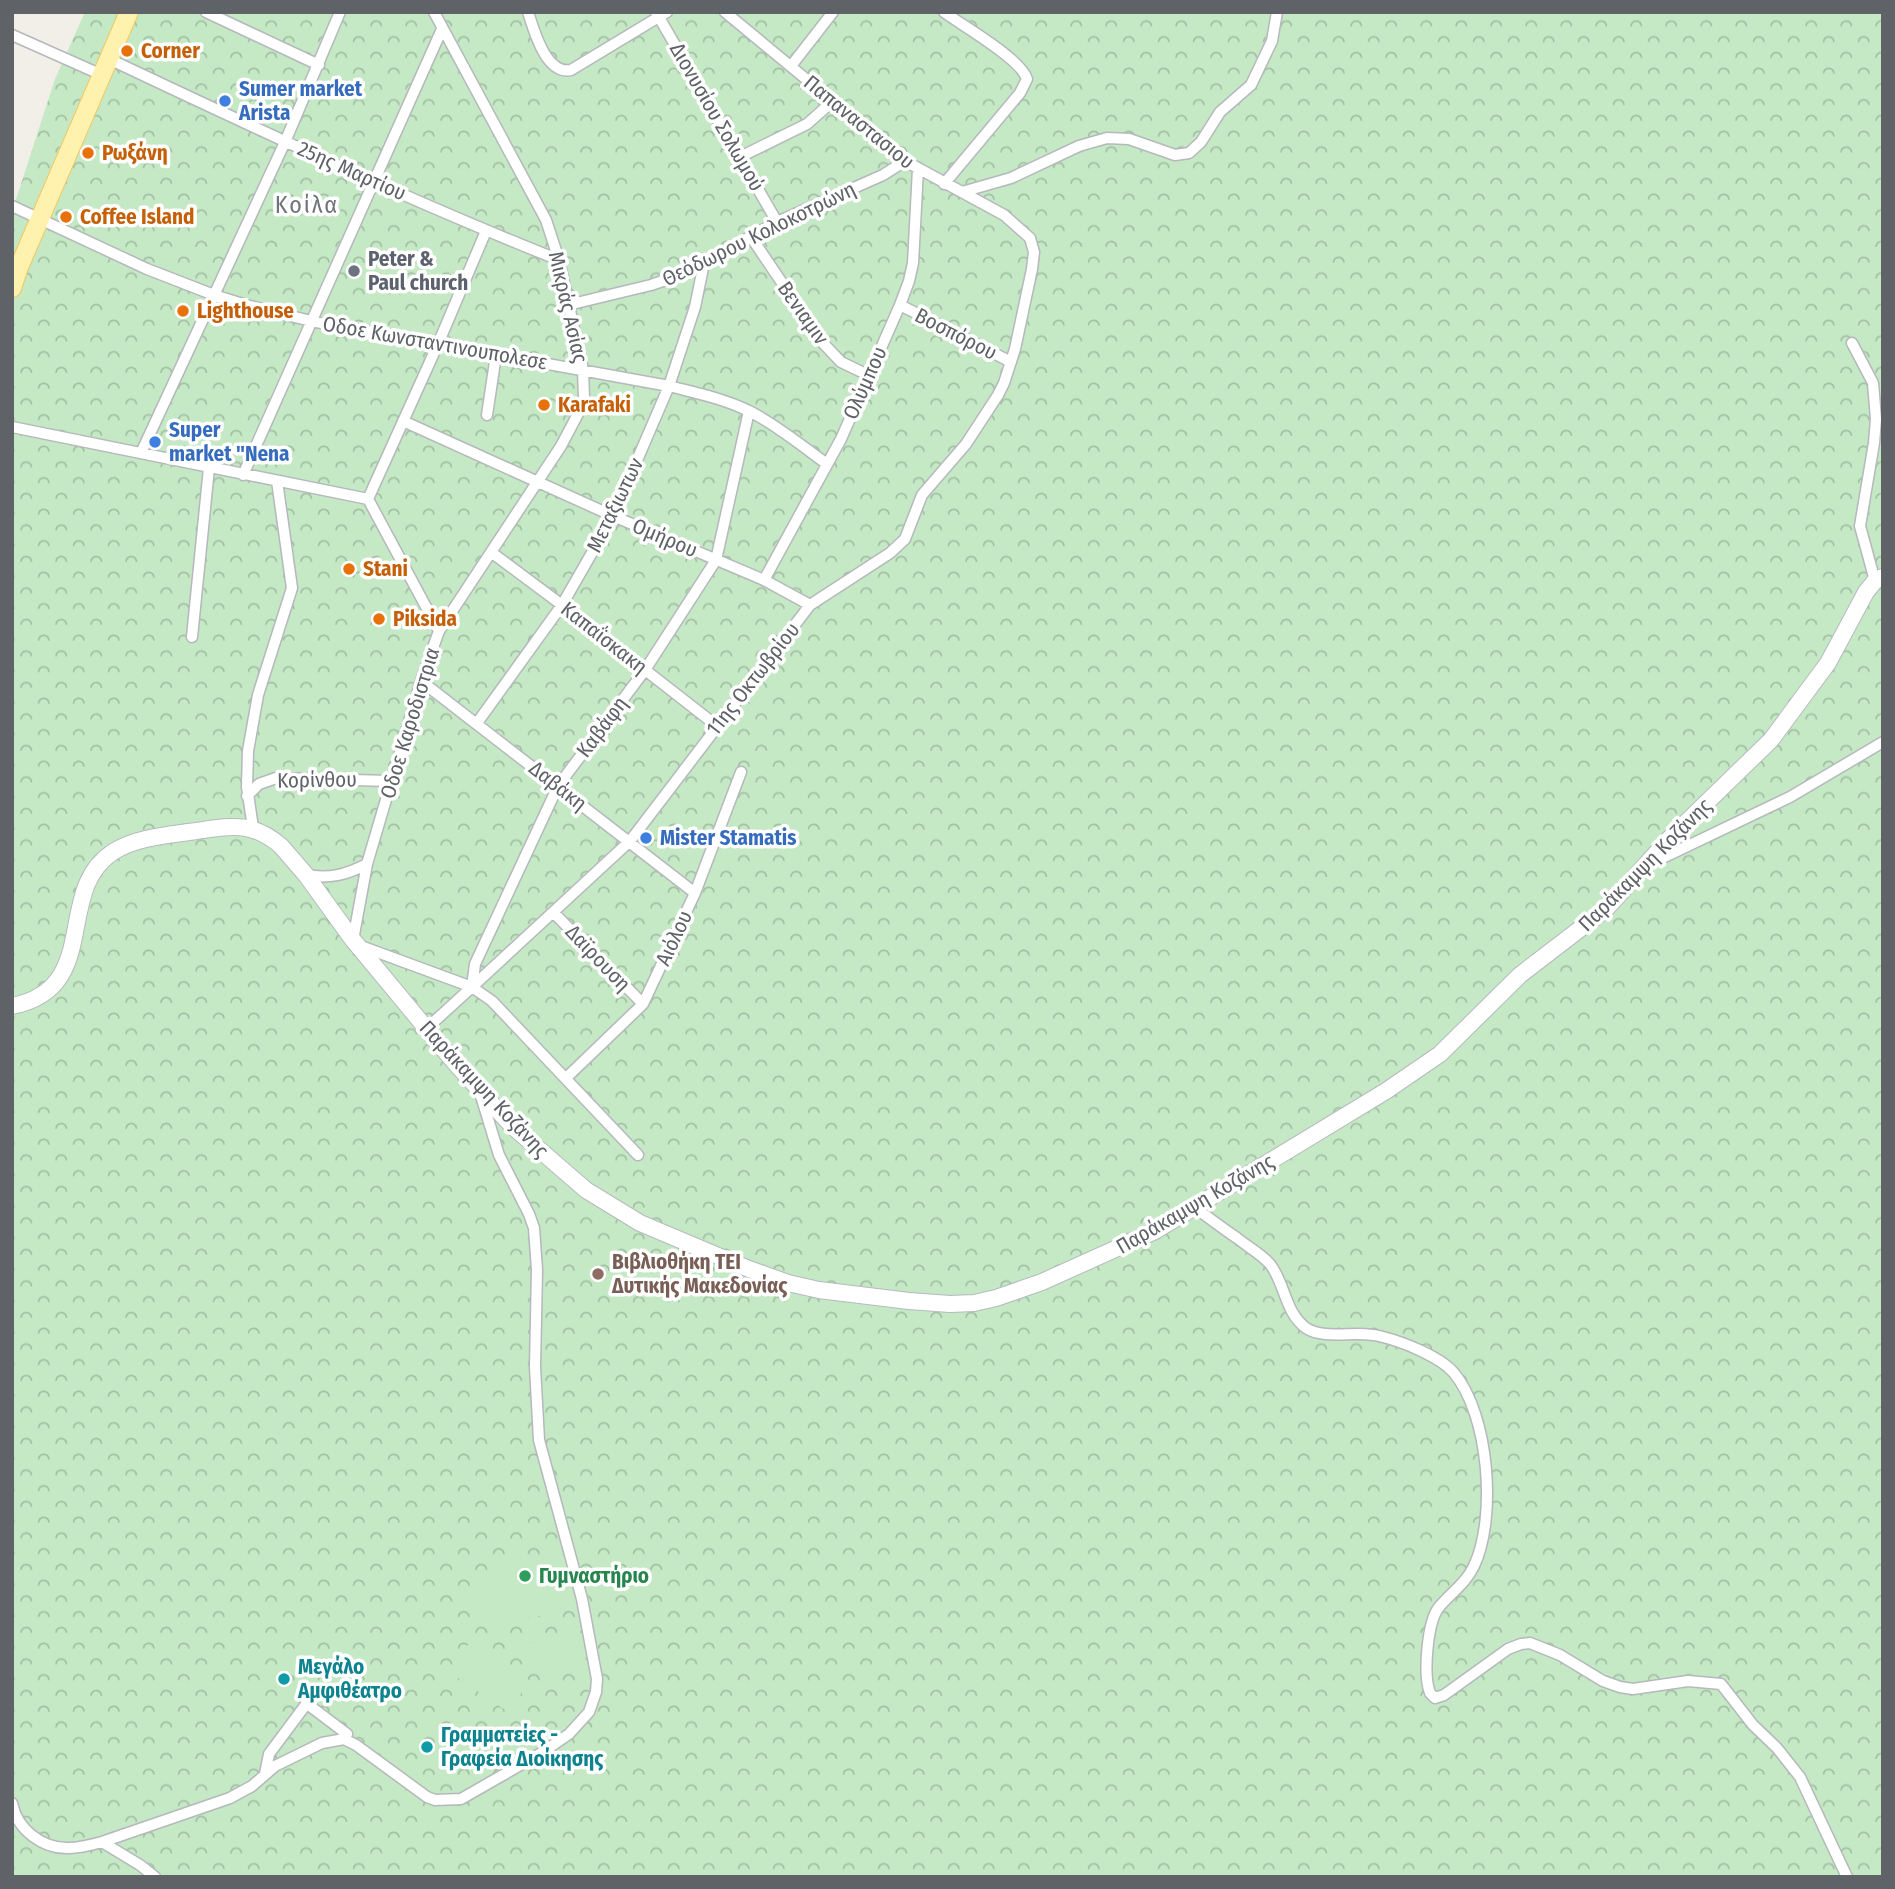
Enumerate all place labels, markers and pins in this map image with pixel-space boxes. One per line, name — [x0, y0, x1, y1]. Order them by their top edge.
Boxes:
place label: Corner — [141, 38, 200, 64]
marker: Corner — [119, 43, 135, 59]
place label: Sumer market Arista — [238, 76, 363, 126]
marker: Sumer market Arista — [217, 93, 233, 109]
place label: Ρωξάνη — [102, 140, 168, 166]
marker: Ρωξάνη — [80, 145, 96, 161]
place label: Coffee Island — [80, 204, 194, 230]
marker: Coffee Island — [58, 209, 74, 225]
place label: Peter & Paul church — [368, 246, 468, 296]
marker: Peter & Paul church — [346, 263, 362, 279]
place label: Lighthouse — [197, 298, 294, 324]
marker: Lighthouse — [175, 303, 191, 319]
place label: Karafaki — [558, 392, 631, 418]
marker: Karafaki — [536, 397, 552, 413]
place label: Super market "Nena — [169, 417, 290, 467]
marker: Super market "Nena — [147, 434, 163, 450]
place label: Stani — [363, 556, 408, 582]
marker: Stani — [341, 561, 357, 577]
place label: Piksida — [393, 606, 457, 632]
marker: Piksida — [371, 611, 387, 627]
place label: Mister Stamatis — [660, 825, 796, 851]
marker: Mister Stamatis — [638, 830, 654, 846]
place label: Βιβλιοθήκη ΤΕΙ Δυτικής Μακεδονίας — [611, 1249, 788, 1299]
marker: Βιβλιοθήκη ΤΕΙ Δυτικής Μακεδονίας — [590, 1266, 606, 1282]
place label: Γυμναστήριο — [539, 1563, 649, 1589]
marker: Γυμναστήριο — [517, 1568, 533, 1584]
place label: Μεγάλο Αμφιθέατρο — [297, 1654, 402, 1704]
marker: Μεγάλο Αμφιθέατρο — [276, 1671, 292, 1687]
place label: Γραμματείες - Γραφεία Διοίκησης — [441, 1722, 604, 1772]
marker: Γραμματείες - Γραφεία Διοίκησης — [419, 1739, 435, 1755]

